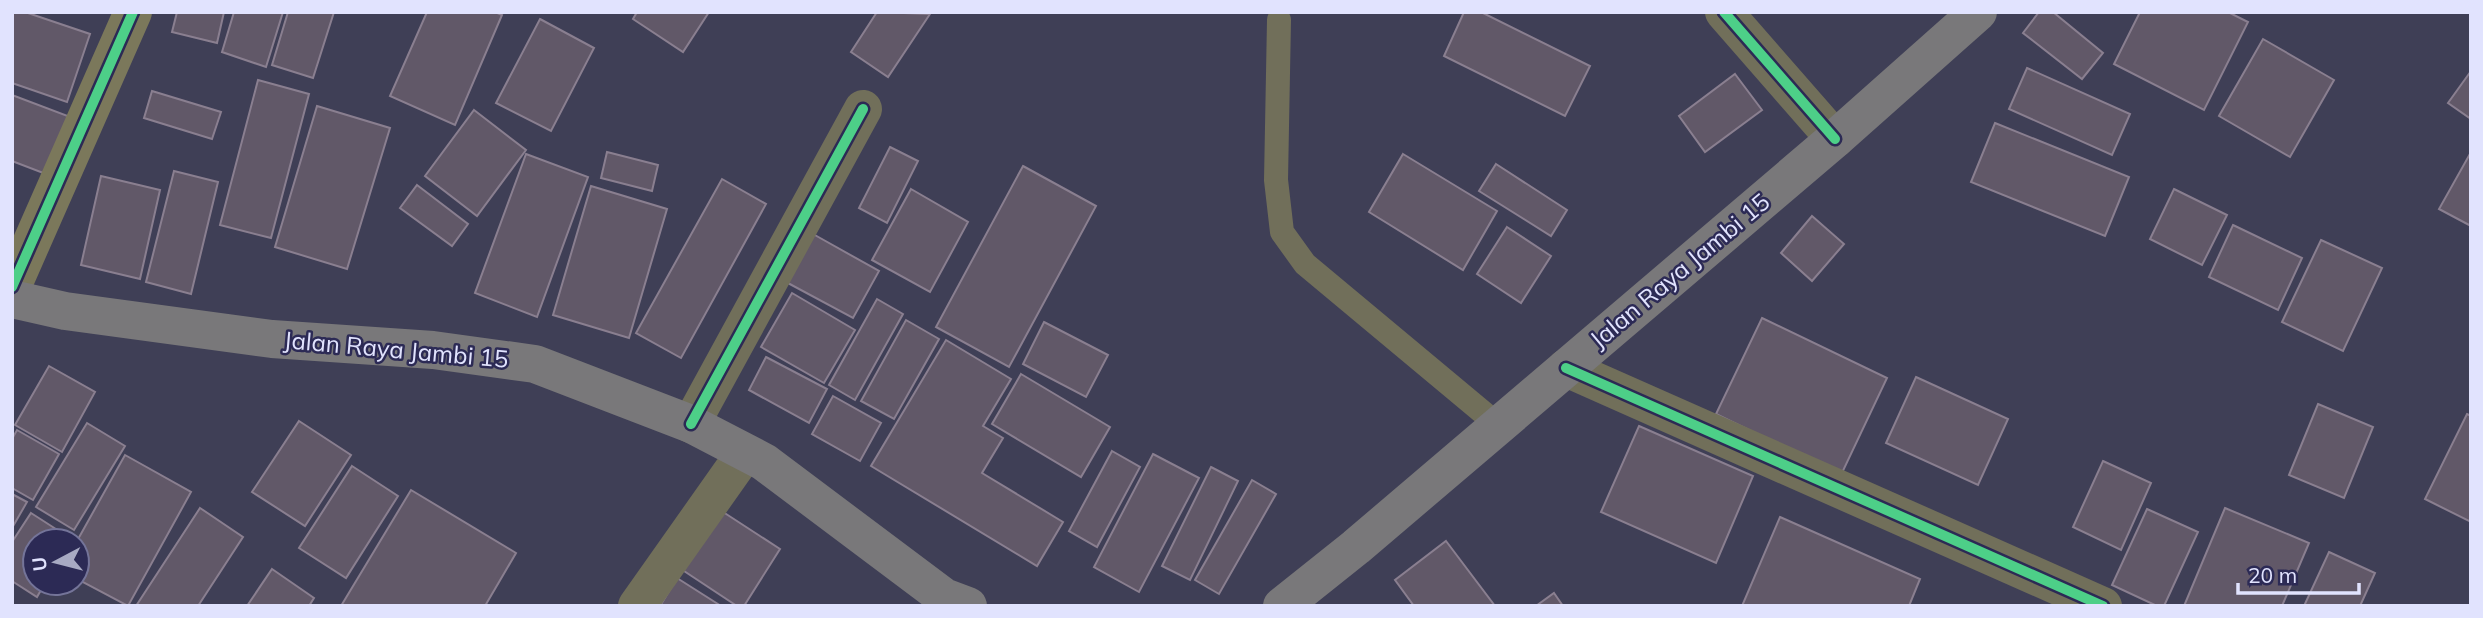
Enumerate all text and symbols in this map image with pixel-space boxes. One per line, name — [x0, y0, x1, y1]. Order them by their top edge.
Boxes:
street label: Jalan Raya Jambi 15 — [1583, 186, 1775, 354]
street label: Jalan Raya Jambi 15 — [283, 324, 510, 374]
north arrow — [21, 527, 91, 597]
scale bar — [2238, 552, 2359, 596]
text: U — [26, 556, 52, 573]
text: 20 m — [2248, 562, 2297, 588]

